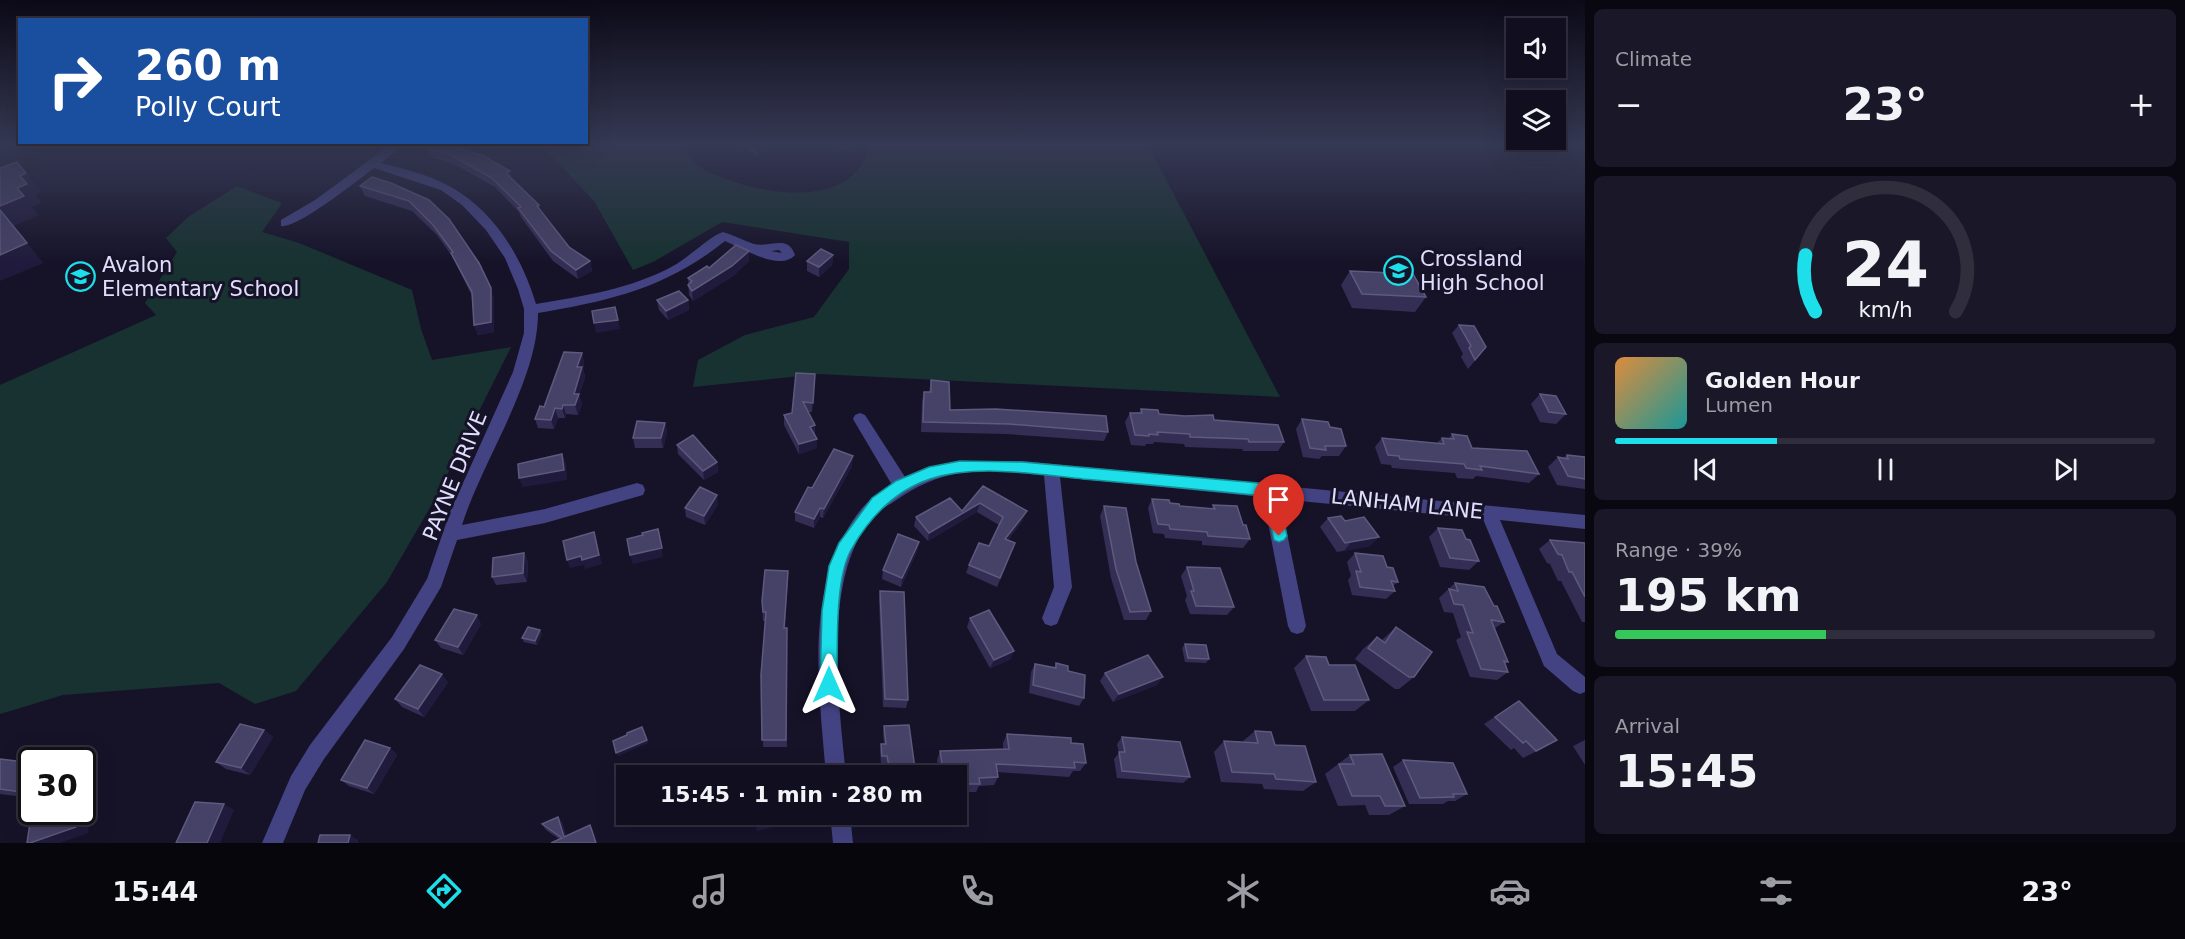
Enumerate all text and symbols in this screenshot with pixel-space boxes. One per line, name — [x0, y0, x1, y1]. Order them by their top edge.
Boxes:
map controls — [1506, 18, 1566, 150]
button: sound — [1506, 18, 1566, 78]
text: 260 m — [135, 41, 281, 90]
icon: right — [36, 42, 114, 120]
text: Climate — [1615, 47, 1692, 71]
text: 23° — [1842, 78, 1928, 131]
text: − — [1615, 85, 1643, 124]
text: + — [2127, 85, 2155, 124]
button: layers — [1506, 90, 1566, 150]
text: Polly Court — [135, 91, 281, 122]
text: 24 — [1842, 228, 1928, 301]
place label: Crossland High School — [1420, 247, 1545, 295]
place label: Avalon Elementary School — [102, 253, 299, 301]
school or university icon: Crossland High School — [1383, 255, 1415, 287]
school or university icon: Avalon Elementary School — [65, 261, 97, 293]
text: km/h — [1858, 297, 1912, 322]
text: Golden Hour — [1705, 368, 1860, 393]
text: Lumen — [1705, 393, 1773, 417]
street label: PAYNE DRIVE — [418, 408, 492, 544]
icon: previous — [1689, 453, 1722, 486]
icon: pause — [1869, 453, 1902, 486]
icon: next — [2049, 453, 2082, 486]
pin — [1253, 474, 1304, 536]
icon: arrive — [1262, 483, 1295, 516]
street label: LANHAM LANE — [1330, 484, 1484, 524]
text: Range · 39% — [1615, 538, 1742, 562]
text: 195 km — [1615, 569, 1801, 622]
position arrow — [797, 653, 861, 717]
text: Arrival — [1615, 714, 1680, 738]
text: 15:45 — [1615, 745, 1758, 798]
speed limit sign: 30 — [18, 747, 96, 825]
text: 15:45 · 1 min · 280 m — [660, 782, 923, 807]
icon: directions — [423, 870, 465, 912]
icon: music — [689, 870, 731, 912]
icon: phone — [956, 870, 998, 912]
icon: climate — [1222, 870, 1264, 912]
icon: car — [1489, 870, 1531, 912]
icon: filters — [1755, 870, 1797, 912]
text: 15:44 — [112, 876, 198, 907]
text: 23° — [2022, 876, 2073, 907]

